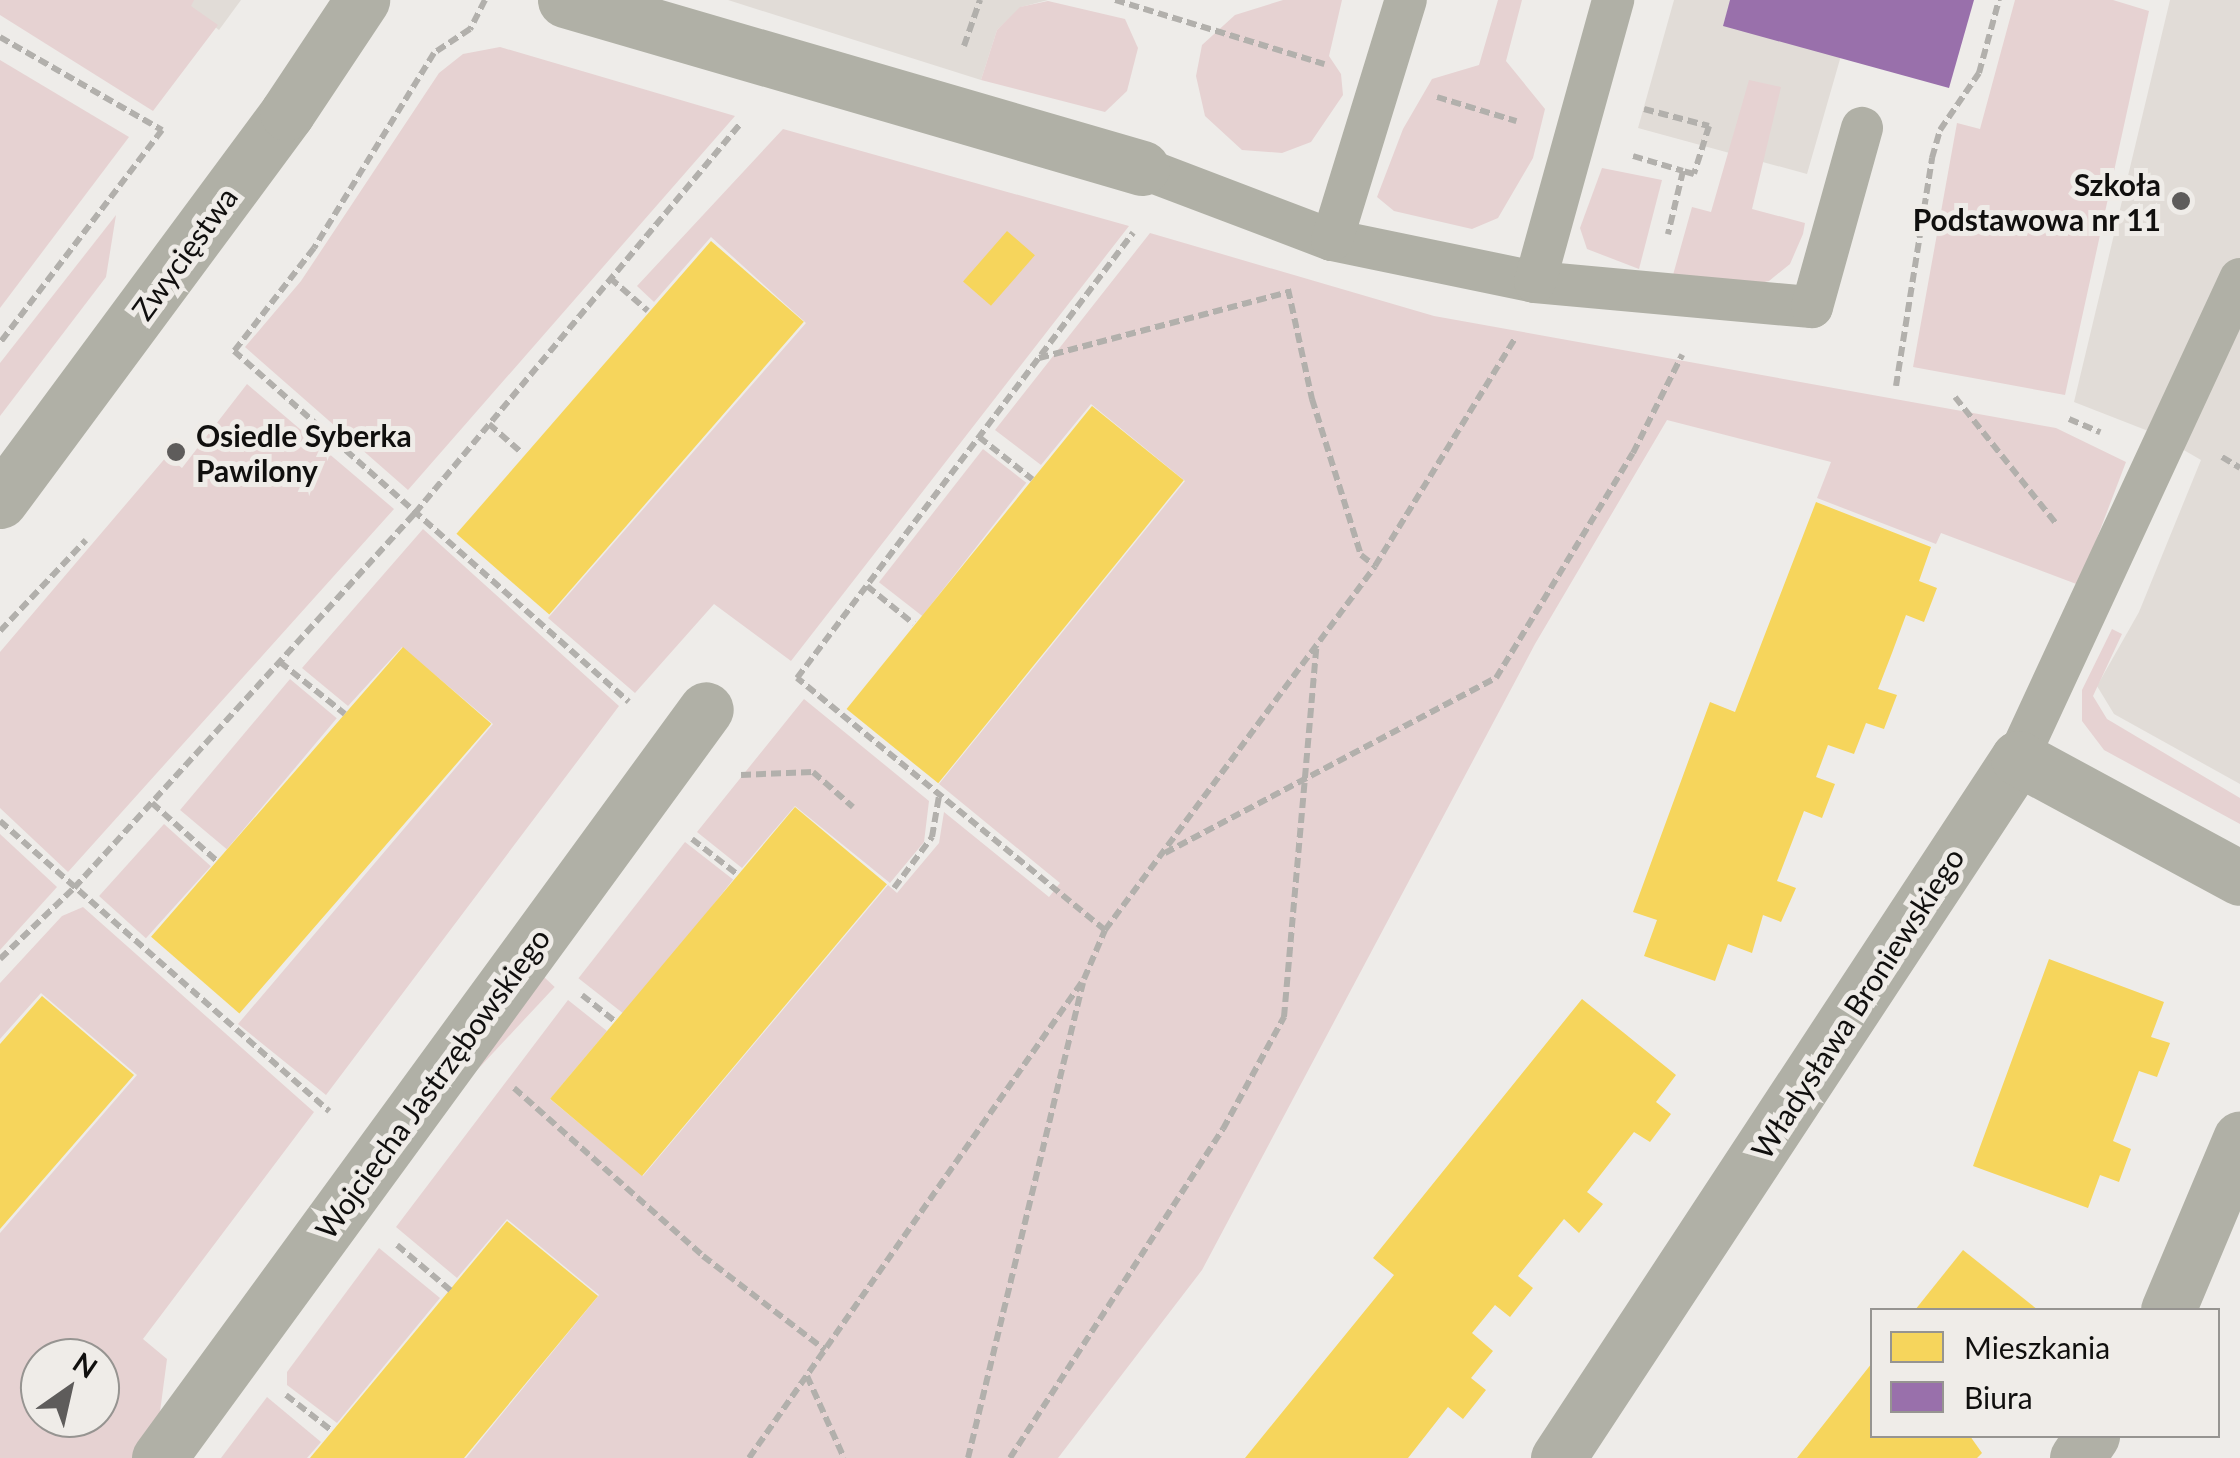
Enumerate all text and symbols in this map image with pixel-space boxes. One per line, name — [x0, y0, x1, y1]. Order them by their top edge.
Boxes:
place label: Szkoła Podstawowa nr 11 — [1912, 166, 2161, 236]
street label: Zwycięstwa — [124, 180, 244, 326]
marker: Szkoła Podstawowa nr 11 — [2170, 190, 2192, 212]
place label: Osiedle Syberka Pawilony — [196, 417, 412, 488]
marker: Osiedle Syberka Pawilony — [165, 441, 187, 463]
street label: Władysława Broniewskiego — [1743, 841, 1971, 1165]
street label: Wojciecha Jastrzębowskiego — [307, 920, 557, 1246]
legend — [1870, 1308, 2220, 1438]
text: Mieszkania — [1964, 1329, 2110, 1365]
north arrow — [20, 1338, 120, 1438]
text: N — [67, 1345, 104, 1385]
text: Biura — [1964, 1379, 2033, 1415]

